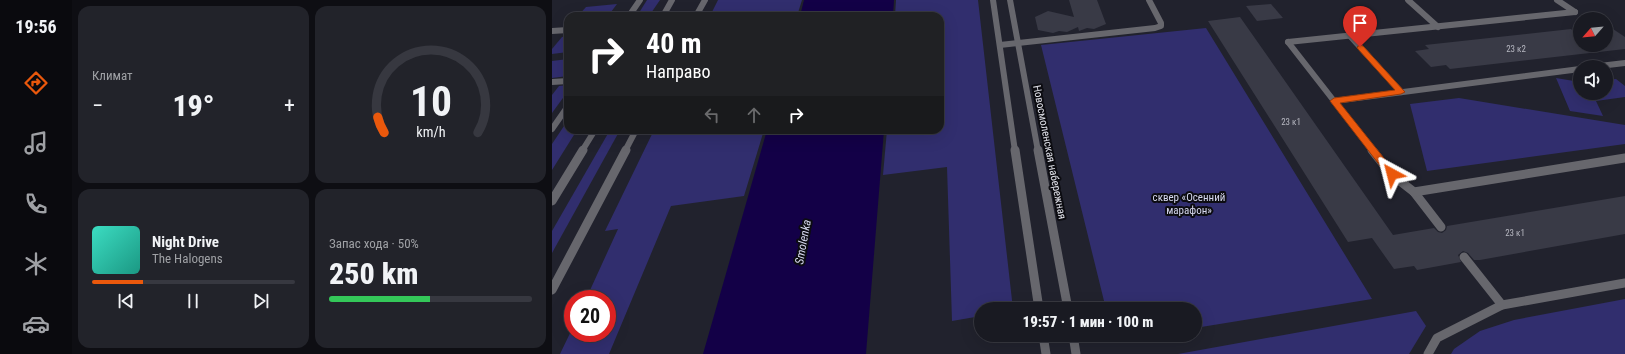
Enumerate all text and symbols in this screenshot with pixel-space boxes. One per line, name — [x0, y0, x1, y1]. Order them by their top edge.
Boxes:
pin — [1343, 6, 1377, 47]
icon: arrive — [1349, 12, 1371, 34]
north arrow — [1573, 12, 1613, 52]
map controls — [1573, 12, 1613, 100]
text: 19:56 — [15, 16, 57, 37]
text: 40 m — [646, 27, 702, 60]
icon: right — [580, 28, 632, 80]
house number: 23 к2 — [1506, 44, 1526, 54]
button: sound — [1573, 60, 1613, 100]
text: Направо — [646, 61, 711, 82]
text: Климат — [92, 68, 133, 83]
icon: directions — [22, 69, 50, 97]
text: 10 — [409, 76, 452, 125]
street label: Новосмоленская набережная — [1030, 84, 1069, 220]
text: 19° — [172, 88, 215, 123]
text: − — [92, 93, 103, 118]
text: + — [284, 93, 295, 118]
icon: left — [701, 104, 723, 126]
icon: ahead — [743, 104, 765, 126]
icon: right — [785, 104, 807, 126]
house number: 23 к1 — [1281, 117, 1301, 127]
text: km/h — [416, 123, 445, 139]
icon: music — [22, 129, 50, 157]
position arrow — [1371, 153, 1413, 195]
icon: phone — [22, 190, 50, 218]
park label: сквер «Осенний марафон» — [1153, 191, 1225, 217]
water label: Smolenka — [792, 219, 814, 265]
house number: 23 к1 — [1505, 228, 1525, 238]
text: Night Drive — [152, 233, 219, 251]
text: Запас хода · 50% — [329, 236, 419, 251]
icon: climate — [22, 250, 50, 278]
text: The Halogens — [152, 251, 223, 266]
text: 250 km — [329, 256, 418, 291]
icon: previous — [115, 290, 137, 312]
icon: pause — [182, 290, 204, 312]
icon: next — [250, 290, 272, 312]
speed limit sign: 20 — [564, 290, 616, 342]
icon: car — [22, 310, 50, 338]
text: 19:57 · 1 мин · 100 m — [1023, 313, 1153, 331]

